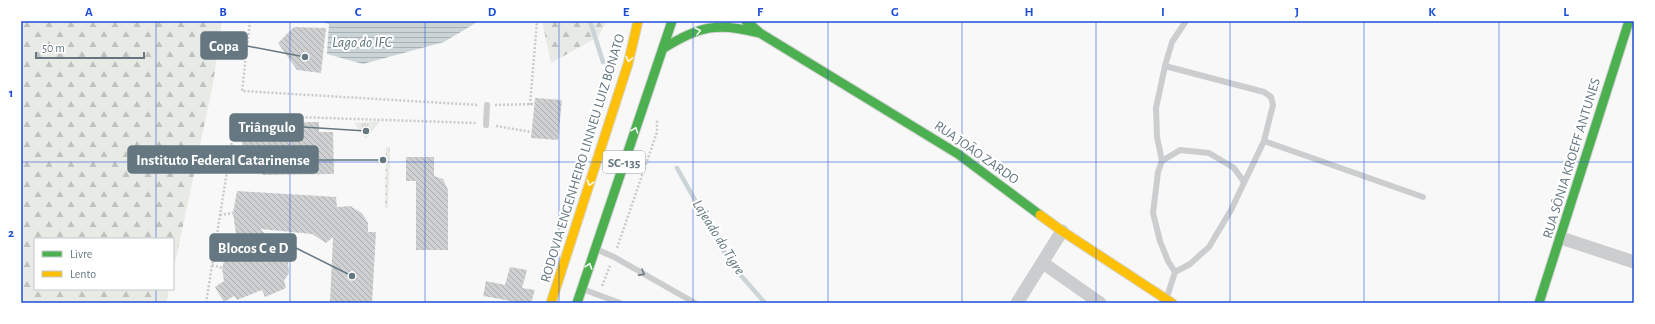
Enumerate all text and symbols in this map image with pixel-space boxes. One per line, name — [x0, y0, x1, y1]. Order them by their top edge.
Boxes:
text: A — [85, 6, 93, 19]
text: B — [219, 6, 227, 19]
text: C — [355, 6, 362, 19]
text: D — [488, 6, 497, 19]
text: E — [623, 6, 630, 19]
text: F — [757, 6, 764, 19]
text: G — [891, 6, 899, 19]
text: H — [1024, 6, 1034, 19]
text: I — [1161, 6, 1165, 19]
text: J — [1295, 6, 1299, 19]
text: K — [1428, 6, 1436, 19]
text: L — [1563, 6, 1569, 19]
one-way arrow — [694, 27, 701, 36]
callout: Copa — [201, 32, 247, 59]
street label: RODOVIA ENGENHEIRO LINNEU LUIZ BONATO — [538, 32, 628, 284]
scale bar — [36, 34, 144, 60]
water label: Lago do IFC — [332, 35, 392, 50]
text: Copa — [209, 39, 239, 54]
text: 50 m — [42, 42, 65, 54]
one-way arrow — [625, 55, 634, 62]
street label: RUA SÔNIA KROEFF ANTUNES — [1539, 76, 1603, 240]
text: 1 — [9, 87, 13, 100]
callout: Triângulo — [230, 114, 303, 141]
street label: RUA JOÃO ZARDO — [932, 117, 1022, 187]
text: Triângulo — [238, 120, 296, 135]
one-way arrow — [631, 126, 639, 133]
callout: Instituto Federal Catarinense — [128, 146, 318, 173]
road number: SC-135 — [603, 151, 645, 173]
text: Instituto Federal Catarinense — [136, 153, 310, 168]
one-way arrow — [586, 179, 595, 186]
water label: Lajeado do Tigre — [690, 197, 748, 278]
text: 2 — [8, 227, 14, 240]
callout: Blocos C e D — [210, 234, 296, 261]
legend — [34, 238, 174, 290]
text: Blocos C e D — [218, 241, 288, 256]
text: Livre — [70, 248, 92, 260]
one-way arrow — [584, 263, 593, 270]
text: Lento — [70, 268, 96, 280]
one-way arrow — [637, 268, 645, 275]

